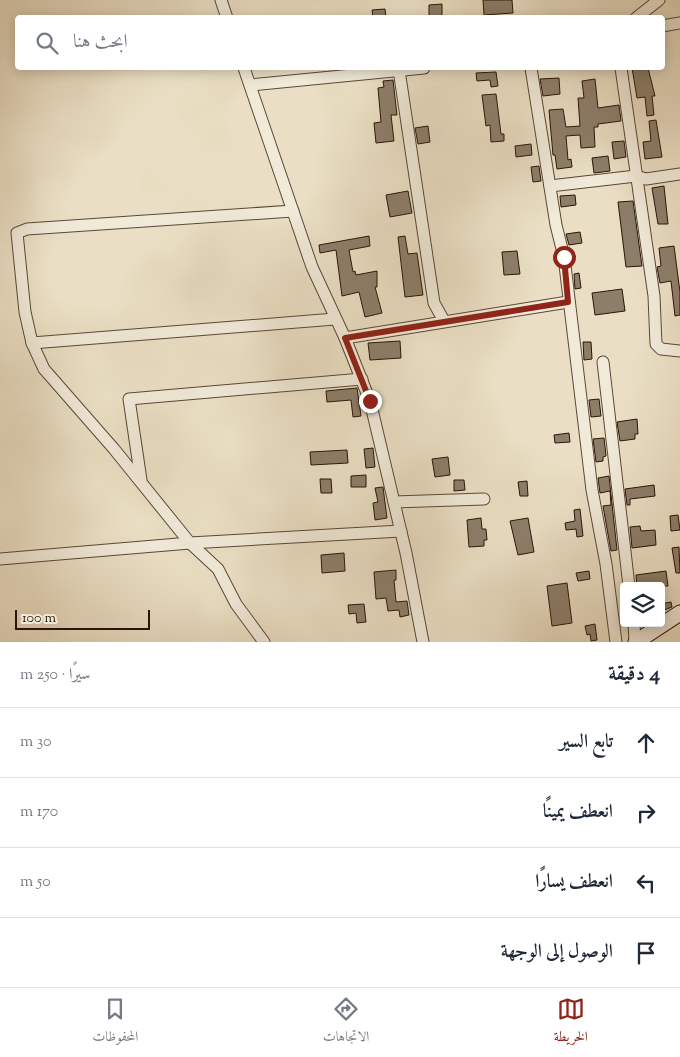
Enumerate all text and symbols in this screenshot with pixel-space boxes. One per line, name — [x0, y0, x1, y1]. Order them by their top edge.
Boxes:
search box — [15, 15, 665, 70]
icon: search — [33, 29, 61, 57]
text: ابحث هنا — [73, 29, 128, 56]
route start — [553, 246, 576, 269]
route end — [359, 390, 382, 413]
map controls — [620, 582, 665, 627]
button: layers — [620, 582, 665, 627]
scale bar — [15, 607, 150, 630]
text: 100 m — [22, 609, 56, 629]
text: 4 دقيقة — [608, 660, 660, 690]
text: سيرًا · 250 m — [20, 664, 90, 687]
text: تابع السير — [559, 729, 613, 756]
icon: ahead — [632, 729, 660, 757]
text: 30 m — [20, 731, 51, 754]
text: انعطف يمينًا — [543, 799, 613, 826]
icon: right — [632, 799, 660, 827]
text: 170 m — [20, 801, 58, 824]
text: انعطف يسارًا — [535, 869, 613, 896]
icon: left — [632, 869, 660, 897]
text: 50 m — [20, 871, 51, 894]
text: الوصول إلى الوجهة — [501, 939, 613, 966]
icon: arrive — [632, 939, 660, 967]
tab: المحفوظات — [92, 995, 138, 1050]
tab: الاتجاهات — [323, 995, 369, 1050]
tab: الخريطة — [554, 995, 588, 1050]

